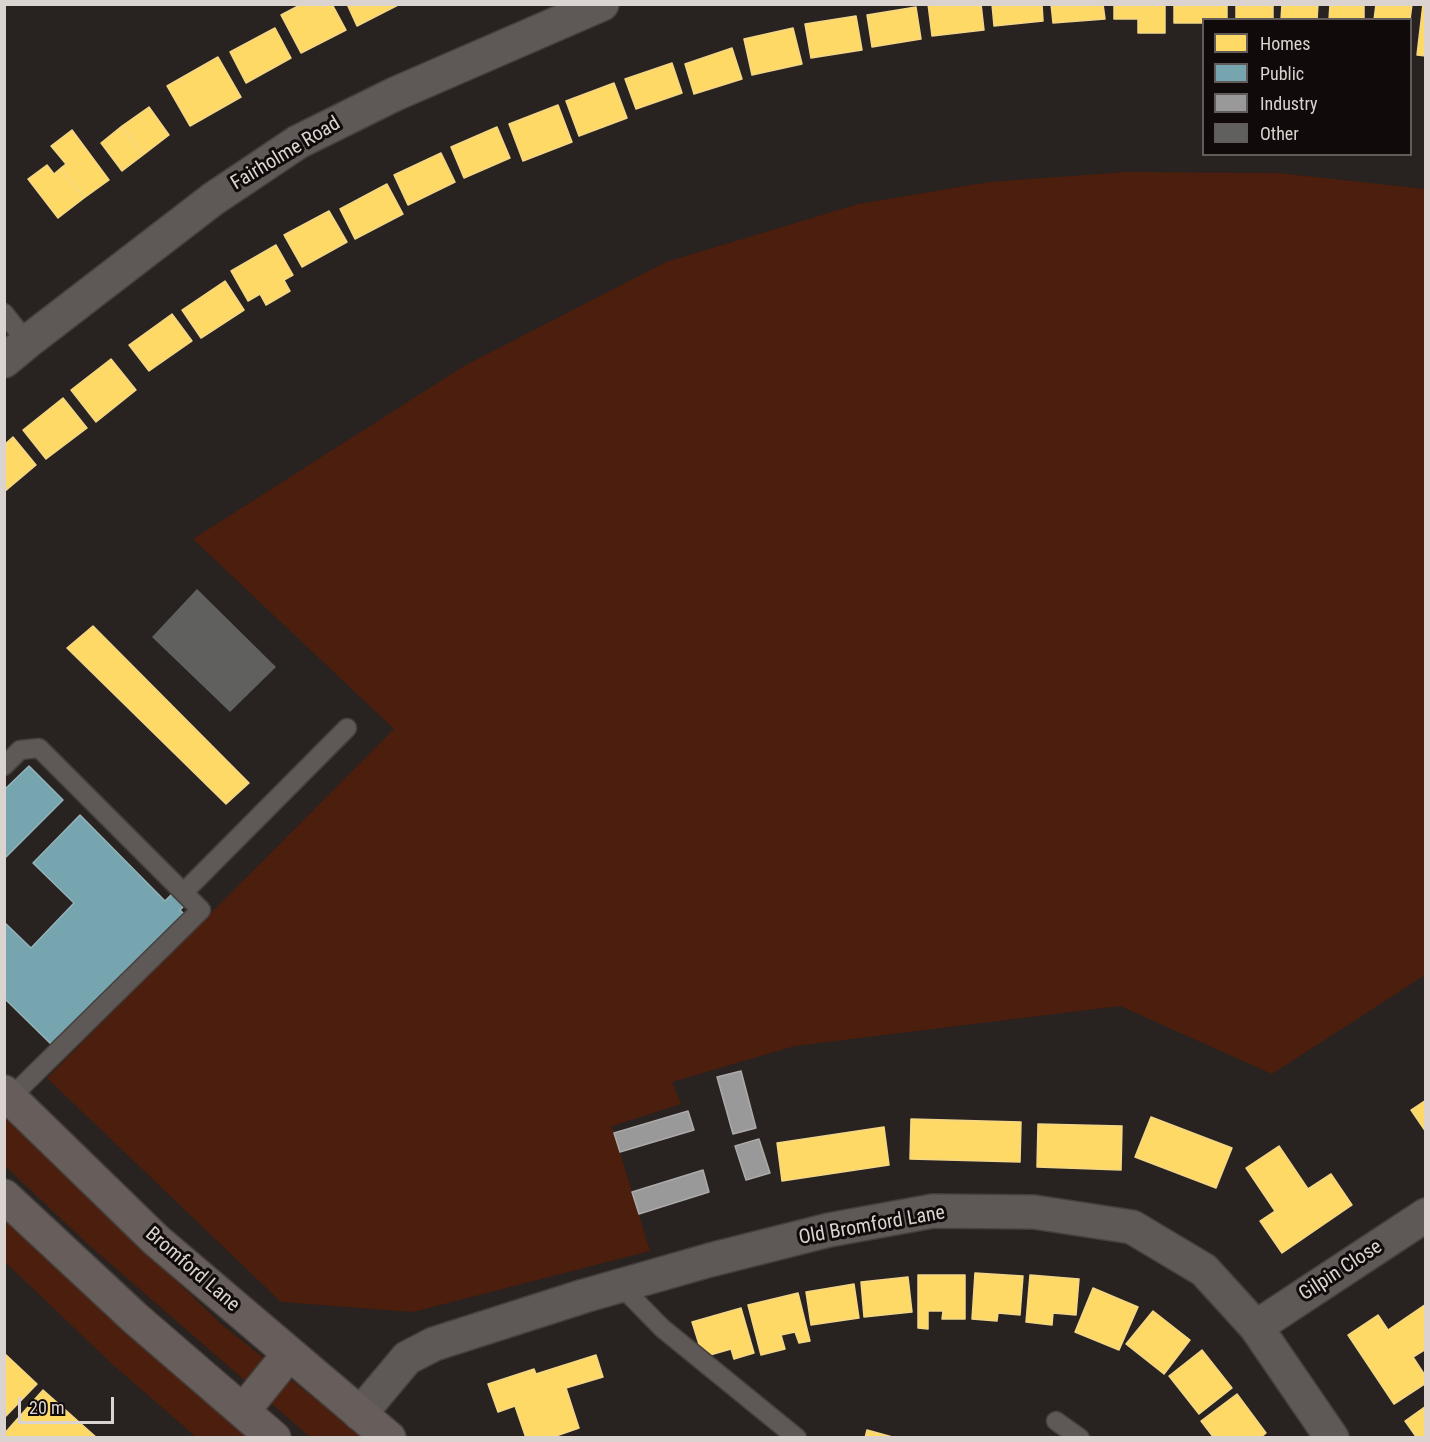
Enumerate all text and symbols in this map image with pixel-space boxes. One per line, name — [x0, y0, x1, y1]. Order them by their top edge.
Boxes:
legend — [1202, 18, 1412, 156]
text: Homes — [1260, 33, 1310, 54]
text: Public — [1260, 63, 1304, 84]
text: Industry — [1260, 93, 1318, 114]
street label: Fairholme Road — [227, 112, 345, 196]
text: Other — [1260, 123, 1299, 144]
street label: Old Bromford Lane — [797, 1201, 947, 1251]
street label: Bromford Lane — [140, 1223, 244, 1317]
street label: Gilpin Close — [1295, 1235, 1387, 1307]
scale bar — [21, 1385, 117, 1423]
text: 20 m — [29, 1397, 64, 1418]

